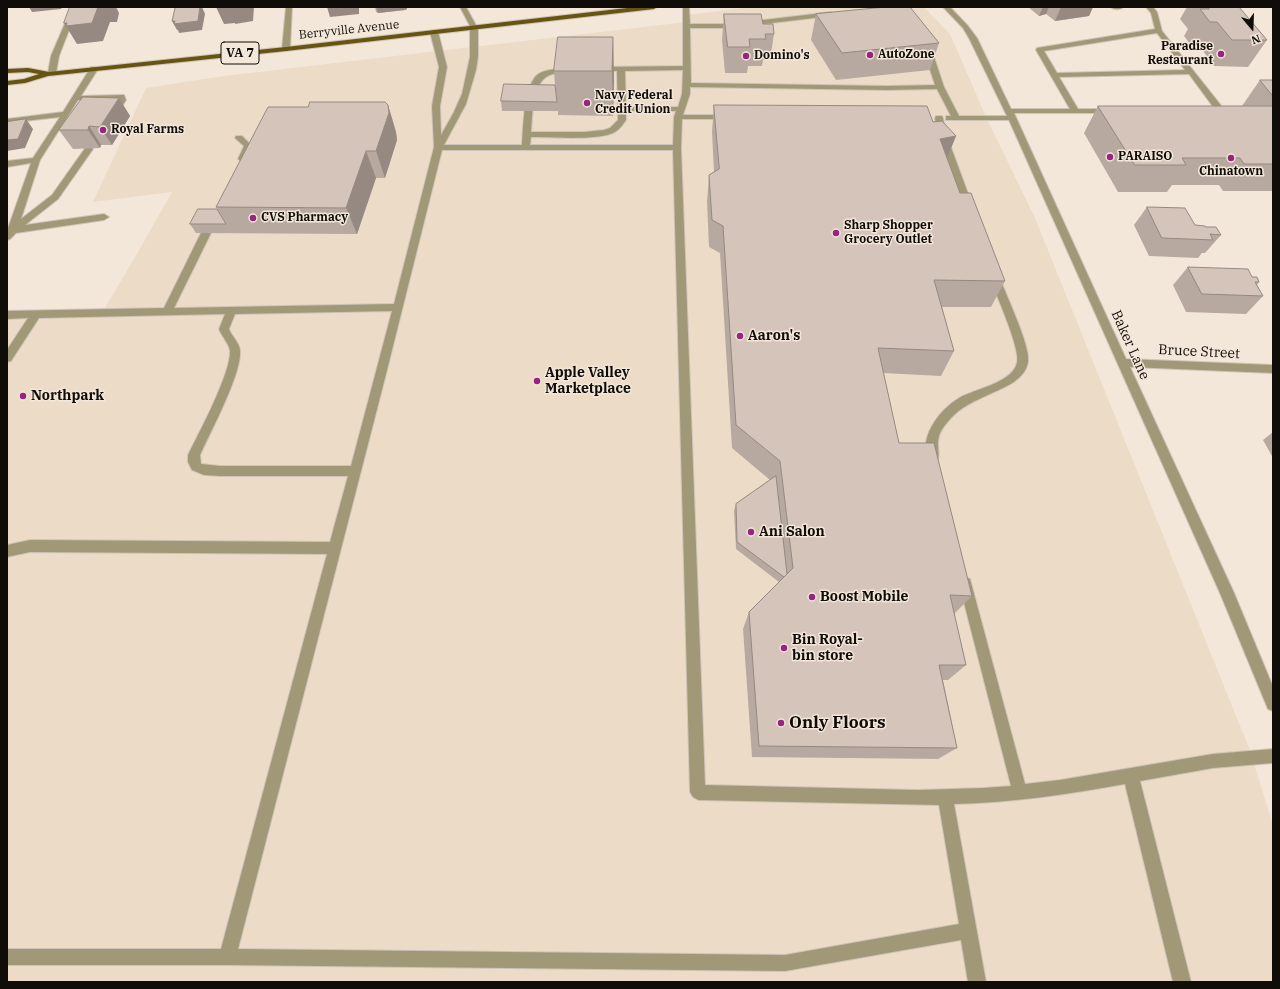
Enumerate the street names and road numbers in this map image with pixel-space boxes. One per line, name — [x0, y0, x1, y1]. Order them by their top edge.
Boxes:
street label: Berryville Avenue — [298, 18, 400, 42]
road number: VA 7 — [221, 42, 259, 64]
street label: Baker Lane — [1107, 308, 1153, 382]
street label: Bruce Street — [1158, 341, 1240, 363]

